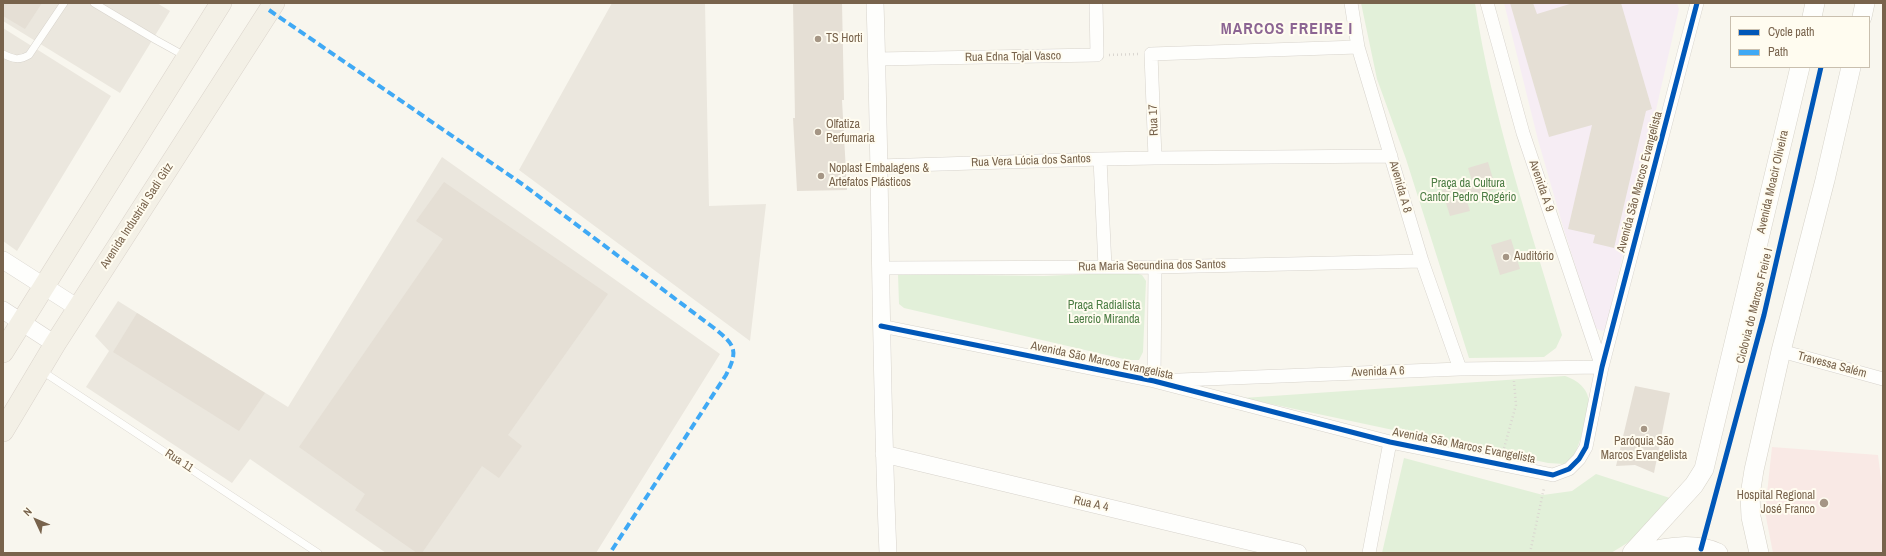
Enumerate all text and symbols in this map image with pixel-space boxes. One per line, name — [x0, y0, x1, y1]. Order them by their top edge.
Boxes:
legend — [1730, 16, 1870, 68]
district label: MARCOS FREIRE I — [1221, 20, 1353, 40]
text: Cycle path — [1768, 24, 1815, 40]
place label: TS Horti — [826, 32, 863, 46]
marker: TS Horti — [813, 34, 823, 44]
text: Path — [1768, 44, 1788, 60]
street label: Rua Edna Tojal Vasco — [965, 49, 1061, 65]
street label: Rua 17 — [1146, 104, 1162, 136]
street label: Avenida São Marcos Evangelista — [1614, 110, 1666, 254]
place label: Olfatiza Perfumaria — [826, 118, 875, 146]
marker: Olfatiza Perfumaria — [813, 127, 823, 137]
street label: Avenida Moacir Oliveira — [1754, 129, 1792, 235]
street label: Rua Vera Lúcia dos Santos — [971, 152, 1091, 170]
street label: Avenida A 9 — [1525, 158, 1557, 214]
street label: Avenida A 8 — [1386, 159, 1414, 215]
street label: Avenida Industrial Sadi Gitz — [97, 161, 177, 271]
place label: Noplast Embalagens & Artefatos Plásticos — [829, 162, 929, 190]
marker: Noplast Embalagens & Artefatos Plásticos — [816, 171, 826, 181]
park label: Praça da Cultura Cantor Pedro Rogério — [1420, 177, 1516, 205]
street label: Ciclovia do Marcos Freire I — [1734, 247, 1776, 365]
place label: Auditório — [1514, 250, 1554, 264]
marker: Auditório — [1501, 252, 1511, 262]
street label: Rua Maria Secundina dos Santos — [1078, 258, 1226, 274]
park label: Praça Radialista Laercio Miranda — [1068, 299, 1140, 327]
street label: Avenida São Marcos Evangelista — [1029, 339, 1175, 383]
street label: Travessa Salém — [1796, 349, 1868, 381]
street label: Avenida A 6 — [1351, 364, 1405, 380]
marker: Paróquia São Marcos Evangelista — [1639, 424, 1649, 434]
street label: Avenida São Marcos Evangelista — [1391, 425, 1537, 467]
place label: Paróquia São Marcos Evangelista — [1601, 435, 1687, 463]
street label: Rua 11 — [162, 447, 196, 475]
place label: Hospital Regional José Franco — [1737, 489, 1815, 517]
street label: Rua A 4 — [1072, 493, 1110, 515]
marker: Hospital Regional José Franco — [1818, 497, 1830, 509]
north arrow — [16, 500, 56, 540]
text: N — [20, 504, 35, 519]

